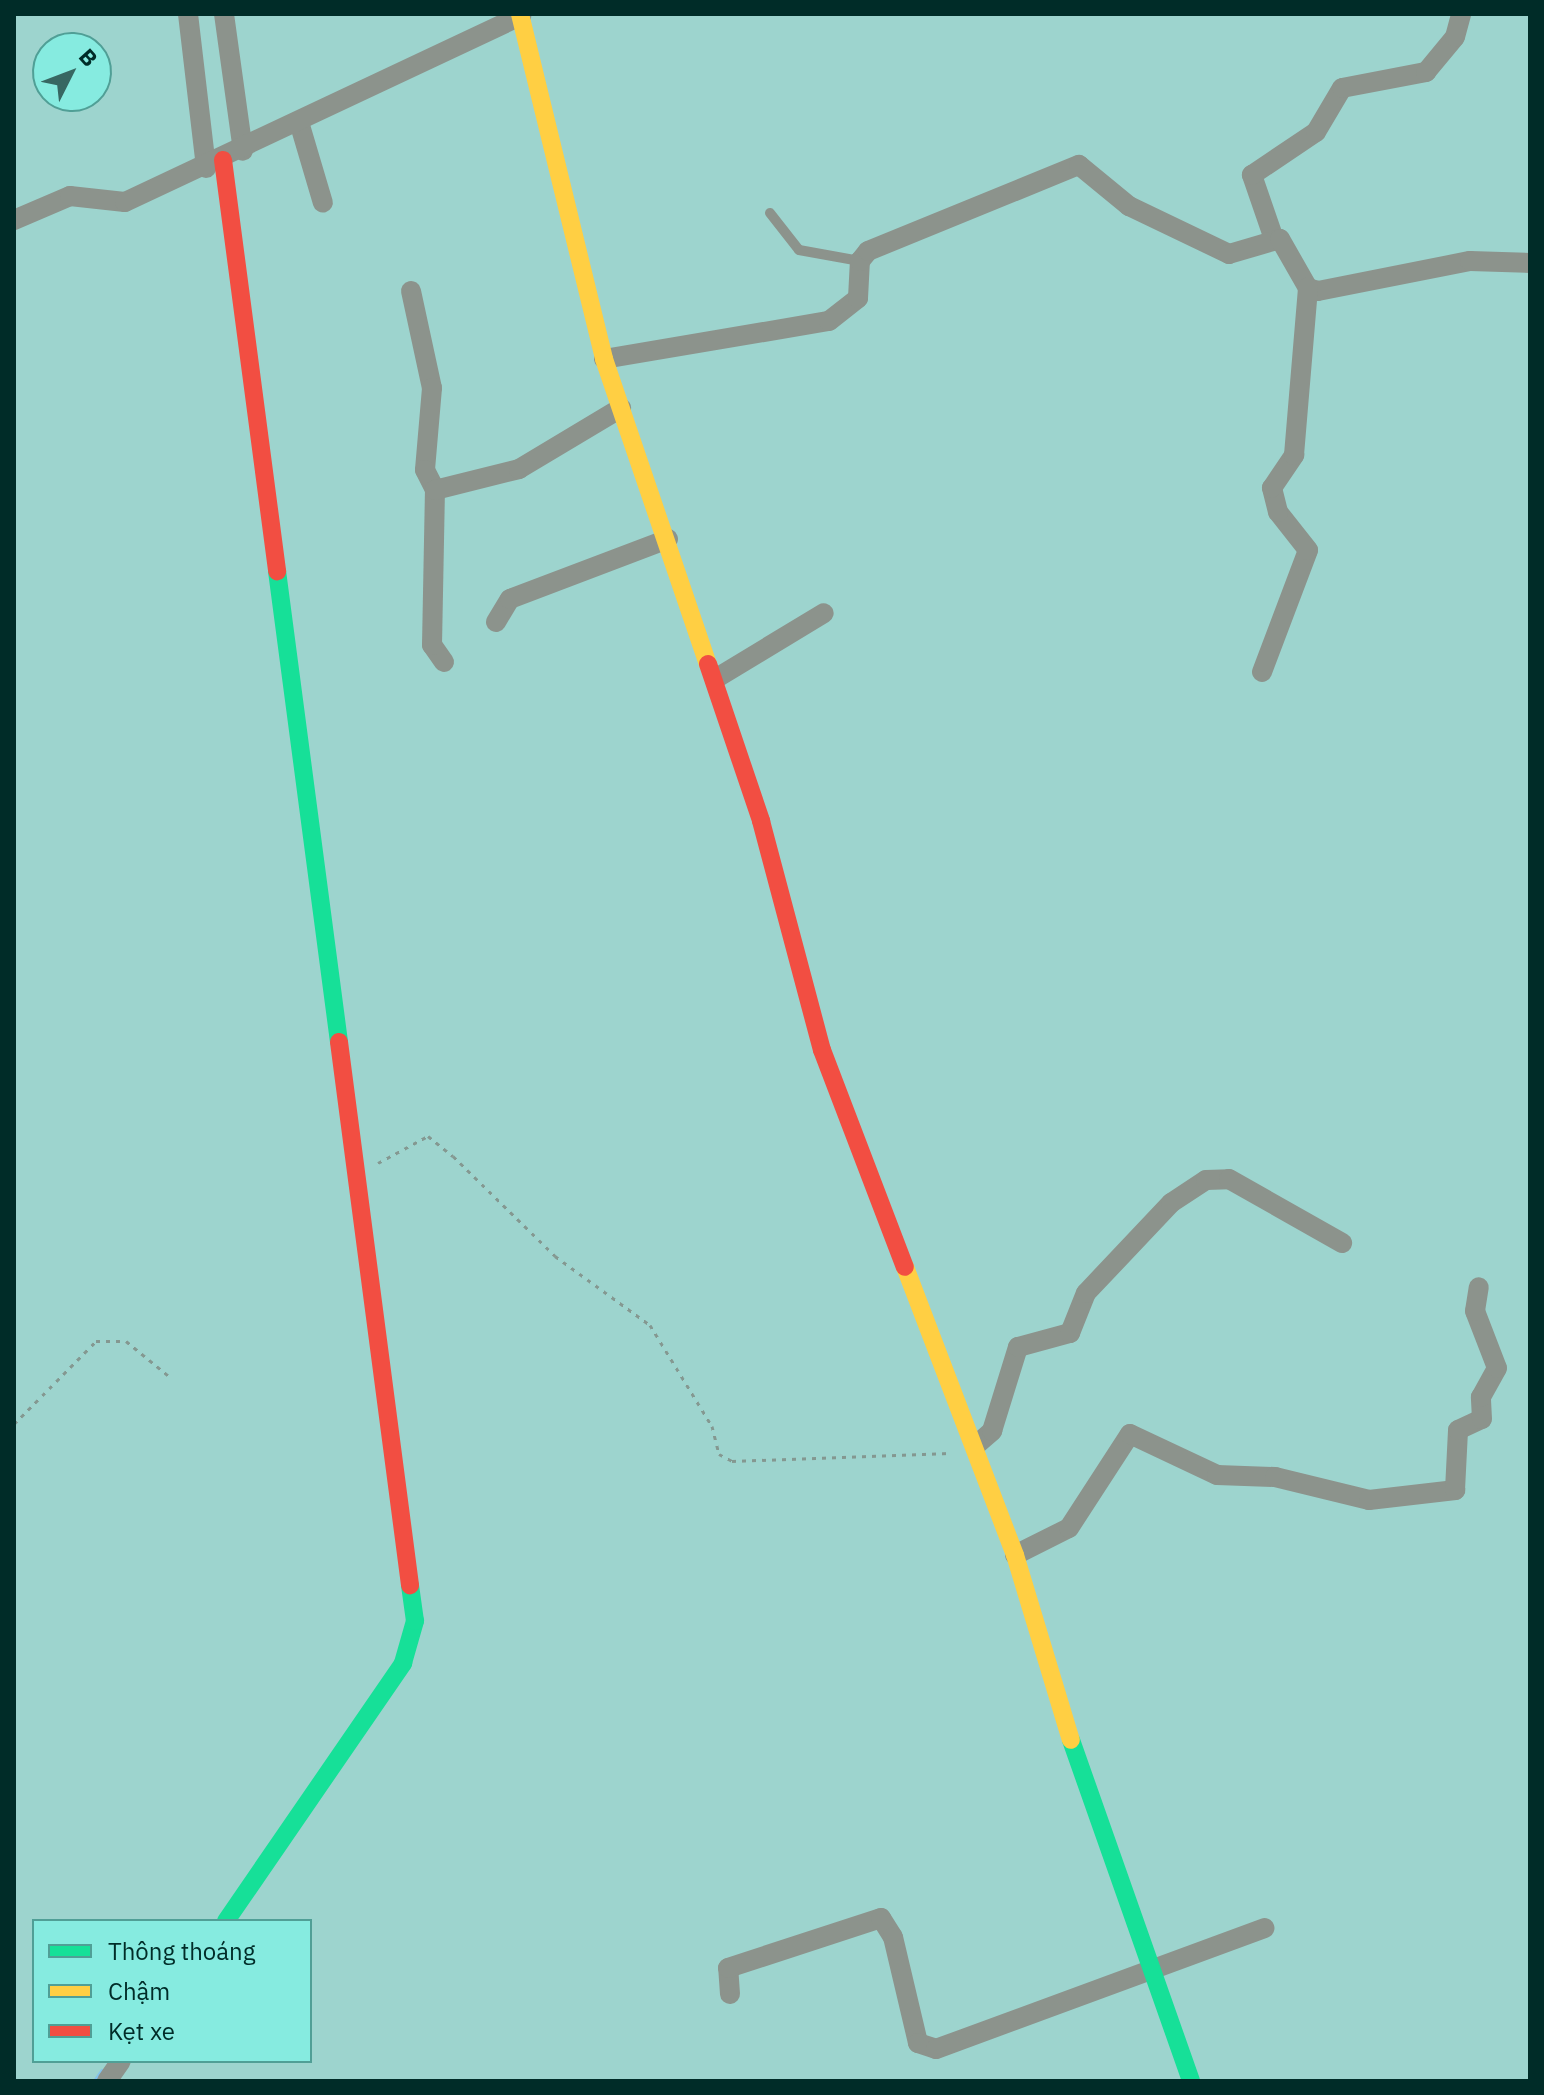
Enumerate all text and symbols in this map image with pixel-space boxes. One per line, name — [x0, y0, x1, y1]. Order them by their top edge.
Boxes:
north arrow — [32, 32, 112, 112]
text: B — [73, 42, 104, 72]
legend — [32, 1919, 312, 2063]
text: Thông thoáng — [108, 1935, 255, 1967]
text: Chậm — [108, 1975, 170, 2007]
text: Kẹt xe — [108, 2015, 175, 2047]

